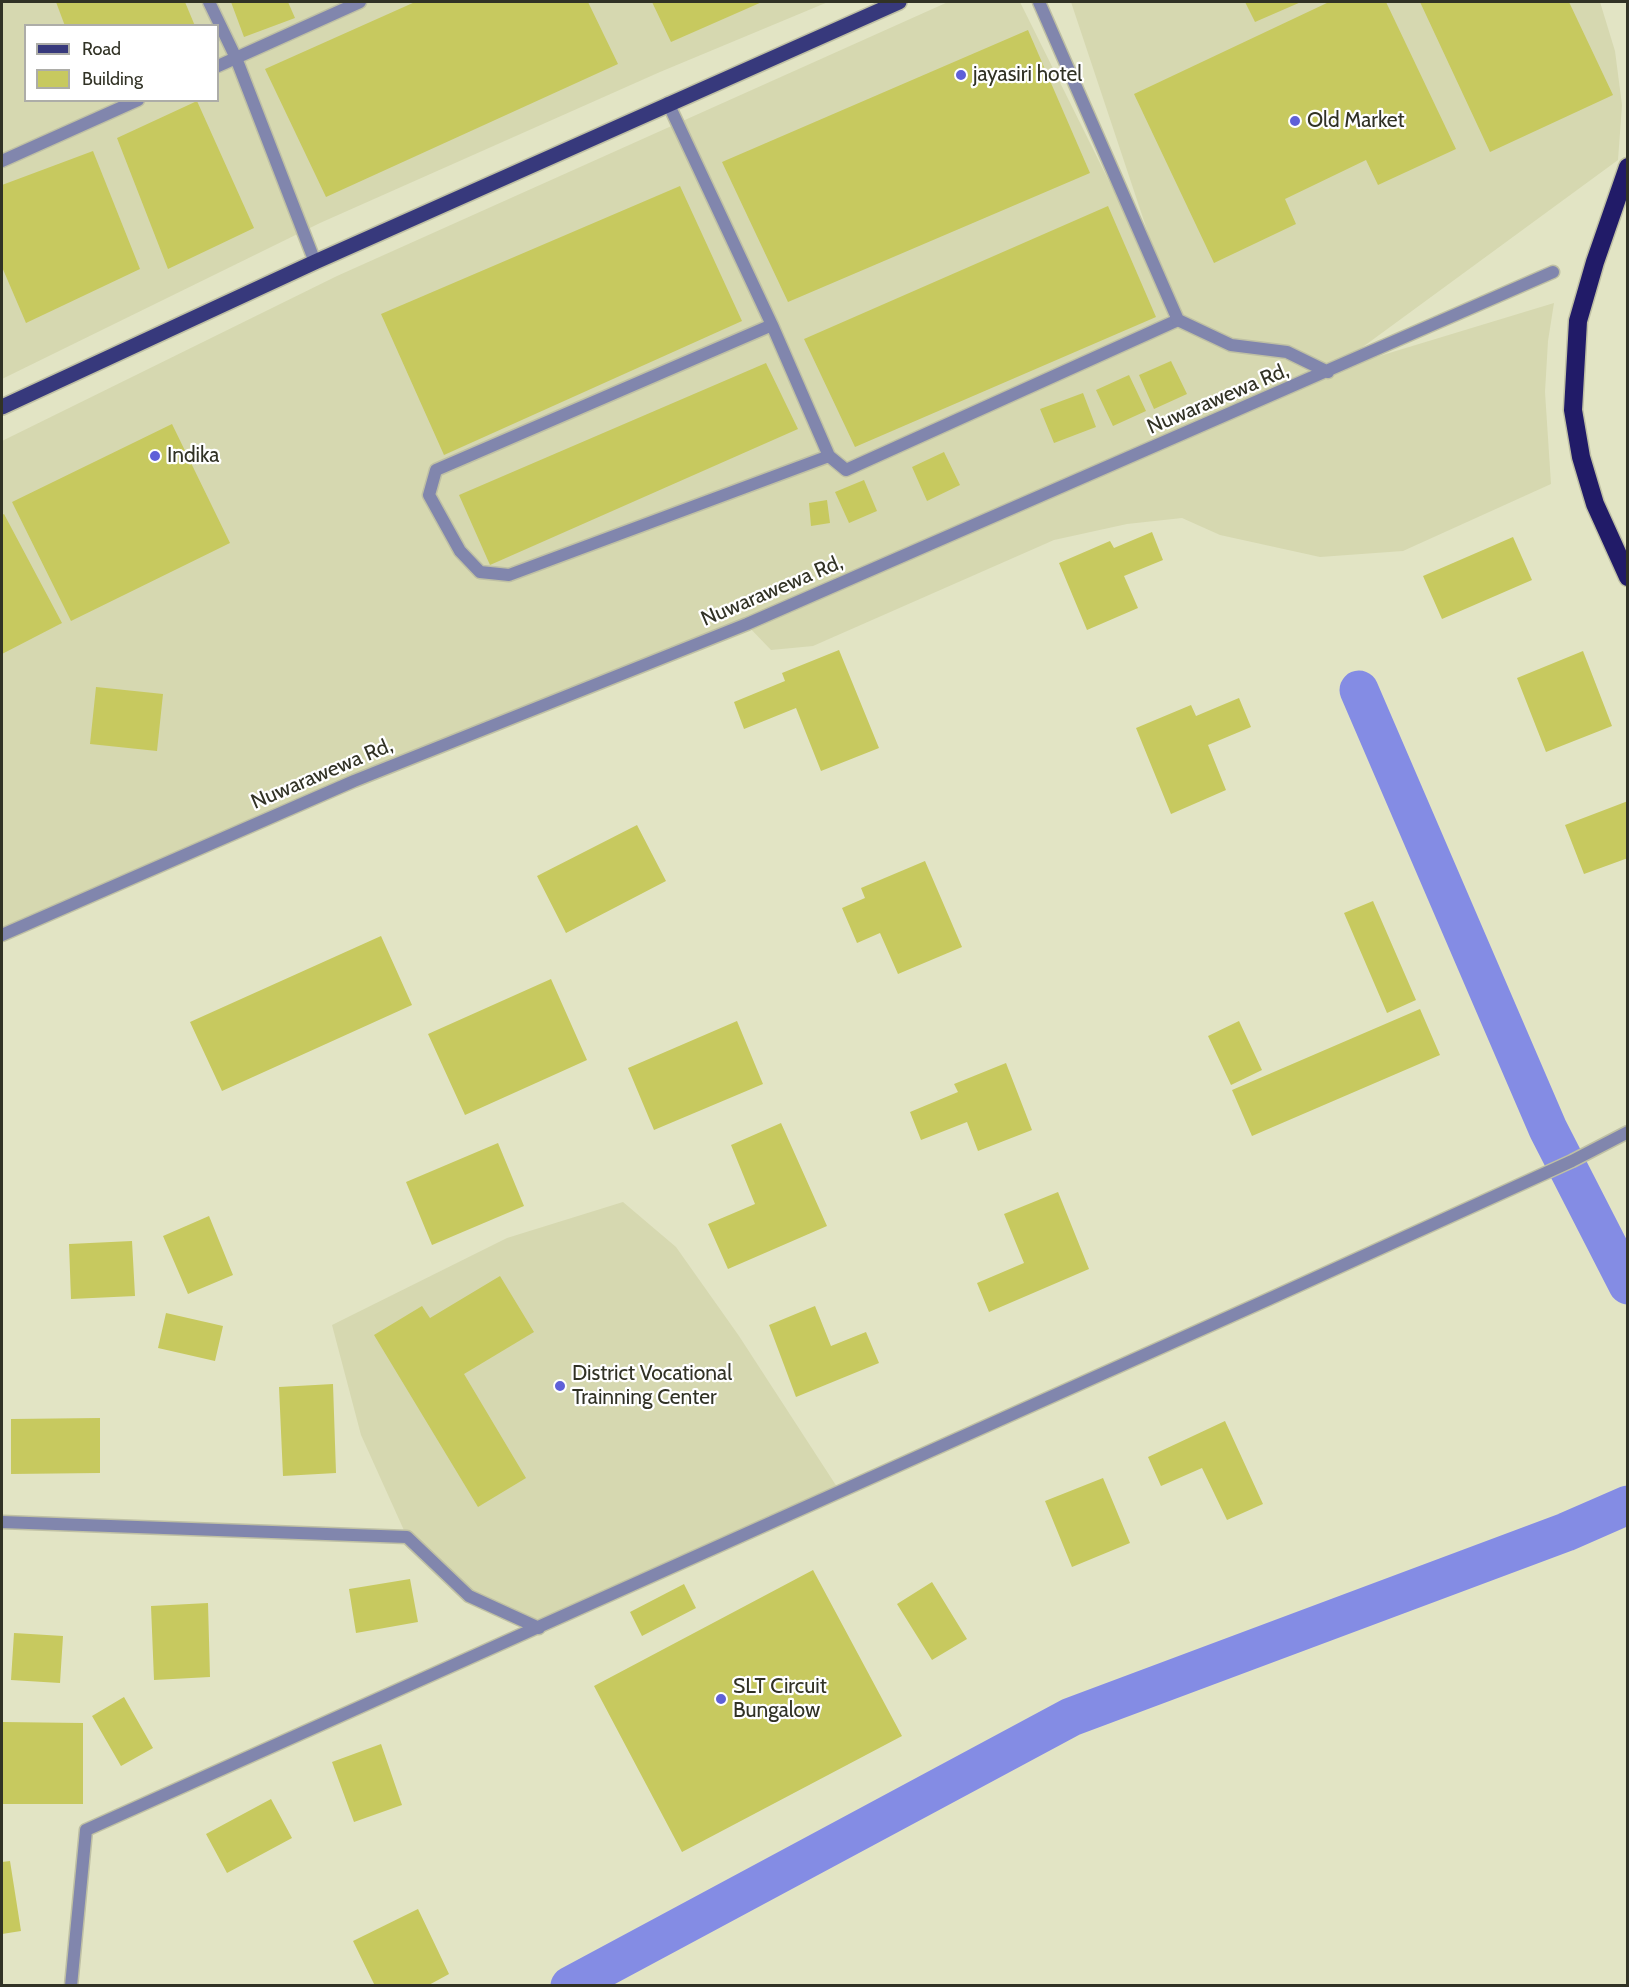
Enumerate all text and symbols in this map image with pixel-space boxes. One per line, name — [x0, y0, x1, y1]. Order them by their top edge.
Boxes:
legend — [24, 24, 219, 102]
text: Road — [82, 38, 121, 60]
place label: jayasiri hotel — [973, 62, 1082, 88]
text: Building — [82, 68, 143, 90]
marker: jayasiri hotel — [954, 68, 968, 82]
place label: Old Market — [1307, 108, 1405, 134]
marker: Old Market — [1288, 114, 1302, 128]
street label: Nuwarawewa Rd, — [1143, 358, 1293, 440]
place label: Indika — [167, 443, 219, 469]
marker: Indika — [148, 449, 162, 463]
street label: Nuwarawewa Rd, — [697, 550, 847, 632]
street label: Nuwarawewa Rd, — [247, 733, 397, 815]
place label: District Vocational Trainning Center — [572, 1361, 732, 1411]
marker: District Vocational Trainning Center — [553, 1379, 567, 1393]
place label: SLT Circuit Bungalow — [733, 1674, 827, 1724]
marker: SLT Circuit Bungalow — [714, 1692, 728, 1706]

